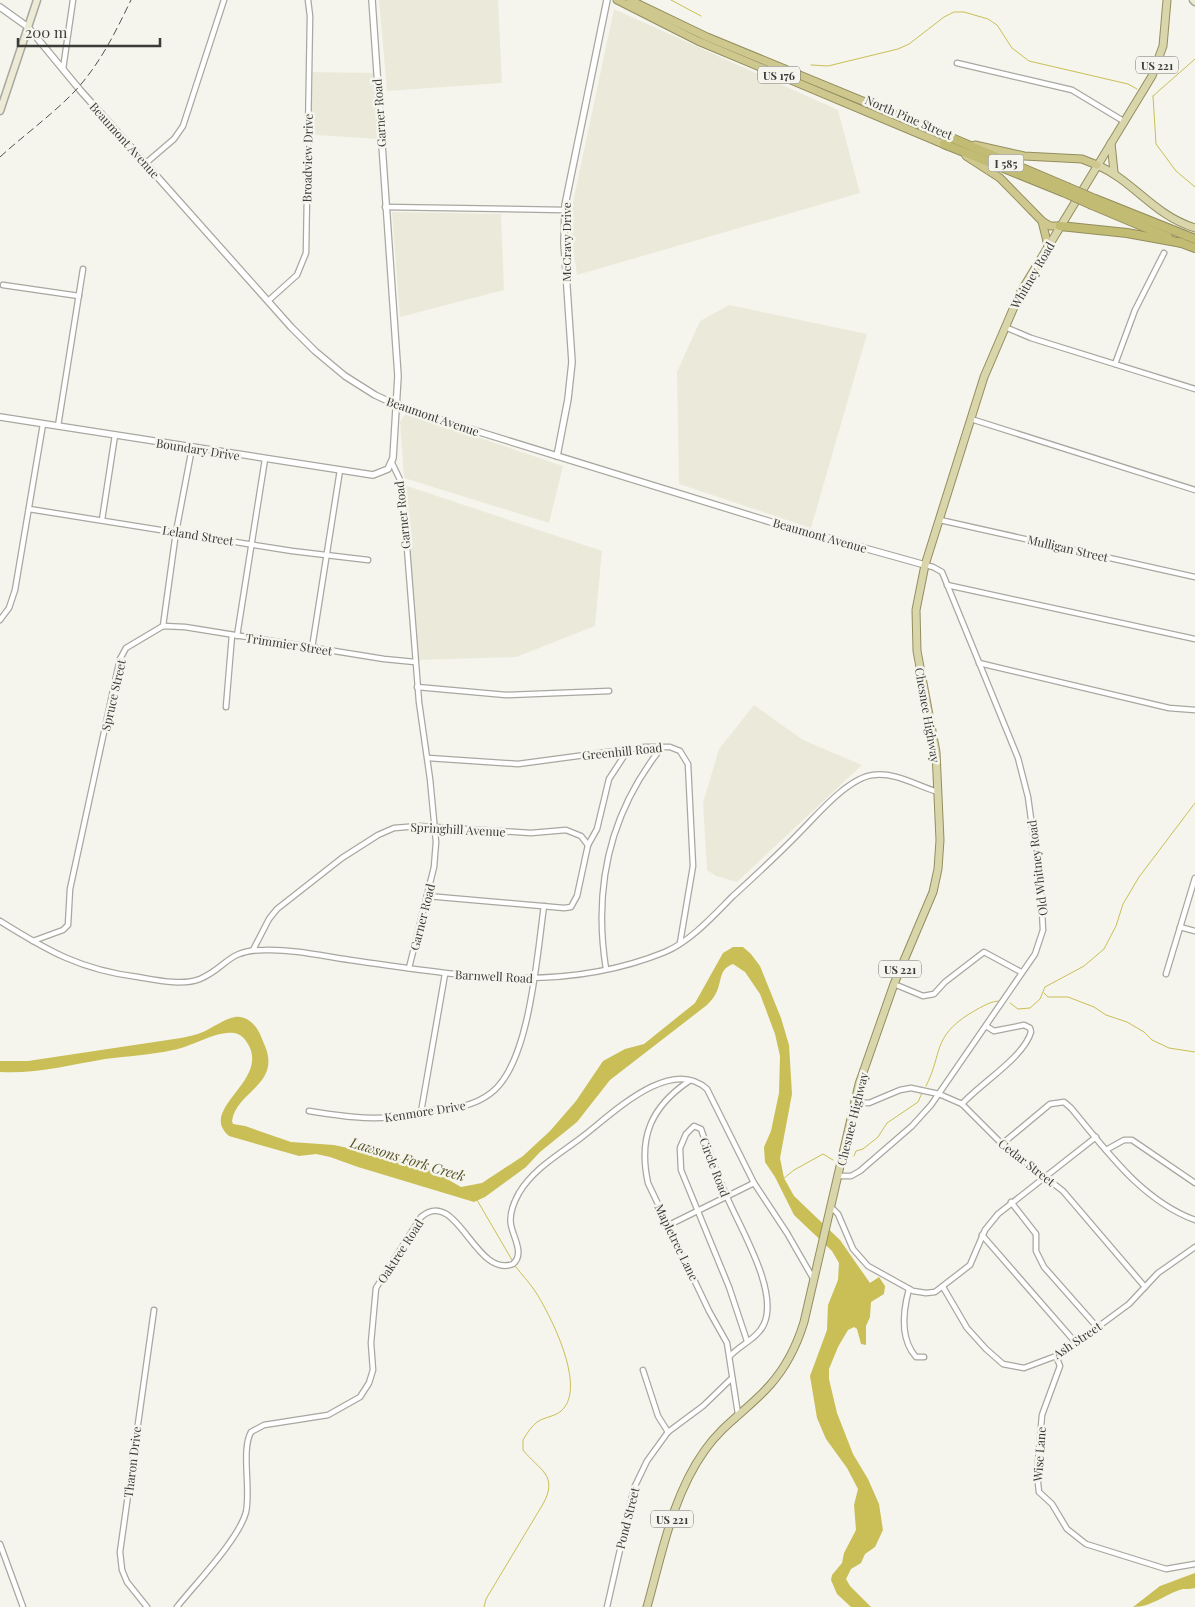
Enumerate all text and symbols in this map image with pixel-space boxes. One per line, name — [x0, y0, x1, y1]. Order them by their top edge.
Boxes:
scale bar — [18, 15, 160, 47]
text: 200 m — [25, 22, 68, 42]
road number: US 221 — [1136, 56, 1178, 74]
road number: US 176 — [758, 66, 800, 84]
street label: Garner Road — [369, 78, 389, 148]
street label: North Pine Street — [863, 91, 956, 143]
street label: Beaumont Avenue — [87, 99, 163, 181]
street label: Broadview Drive — [298, 113, 316, 203]
road number: I 585 — [988, 154, 1024, 172]
street label: McCravy Drive — [558, 202, 574, 282]
street label: Whitney Road — [1006, 239, 1058, 312]
street label: Beaumont Avenue — [384, 393, 482, 439]
street label: Boundary Drive — [155, 434, 241, 464]
street label: Garner Road — [390, 480, 414, 550]
street label: Beaumont Avenue — [771, 514, 869, 556]
street label: Leland Street — [161, 521, 235, 549]
street label: Mulligan Street — [1026, 531, 1111, 565]
street label: Trimmier Street — [245, 629, 334, 659]
street label: Spruce Street — [97, 657, 129, 732]
street label: Chesnee Highway — [912, 666, 944, 764]
street label: Greenhill Road — [581, 739, 663, 763]
street label: Springhill Avenue — [410, 819, 506, 839]
street label: Old Whitney Road — [1023, 819, 1051, 917]
street label: Garner Road — [406, 882, 438, 952]
road number: US 221 — [879, 961, 921, 978]
street label: Barnwell Road — [455, 966, 533, 986]
street label: Chesnee Highway — [833, 1070, 871, 1168]
street label: Kenmore Drive — [383, 1097, 467, 1125]
water label: Lawsons Fork Creek — [347, 1132, 468, 1186]
street label: Circle Road — [696, 1135, 734, 1199]
street label: Cedar Street — [995, 1135, 1059, 1190]
street label: Mapletree Lane — [652, 1201, 702, 1283]
street label: Oaktree Road — [373, 1216, 427, 1286]
street label: Ash Street — [1049, 1318, 1105, 1363]
street label: Tharon Drive — [120, 1425, 144, 1499]
street label: Wise Lane — [1029, 1426, 1049, 1483]
street label: Pond Street — [612, 1485, 643, 1550]
road number: US 221 — [651, 1510, 693, 1528]

